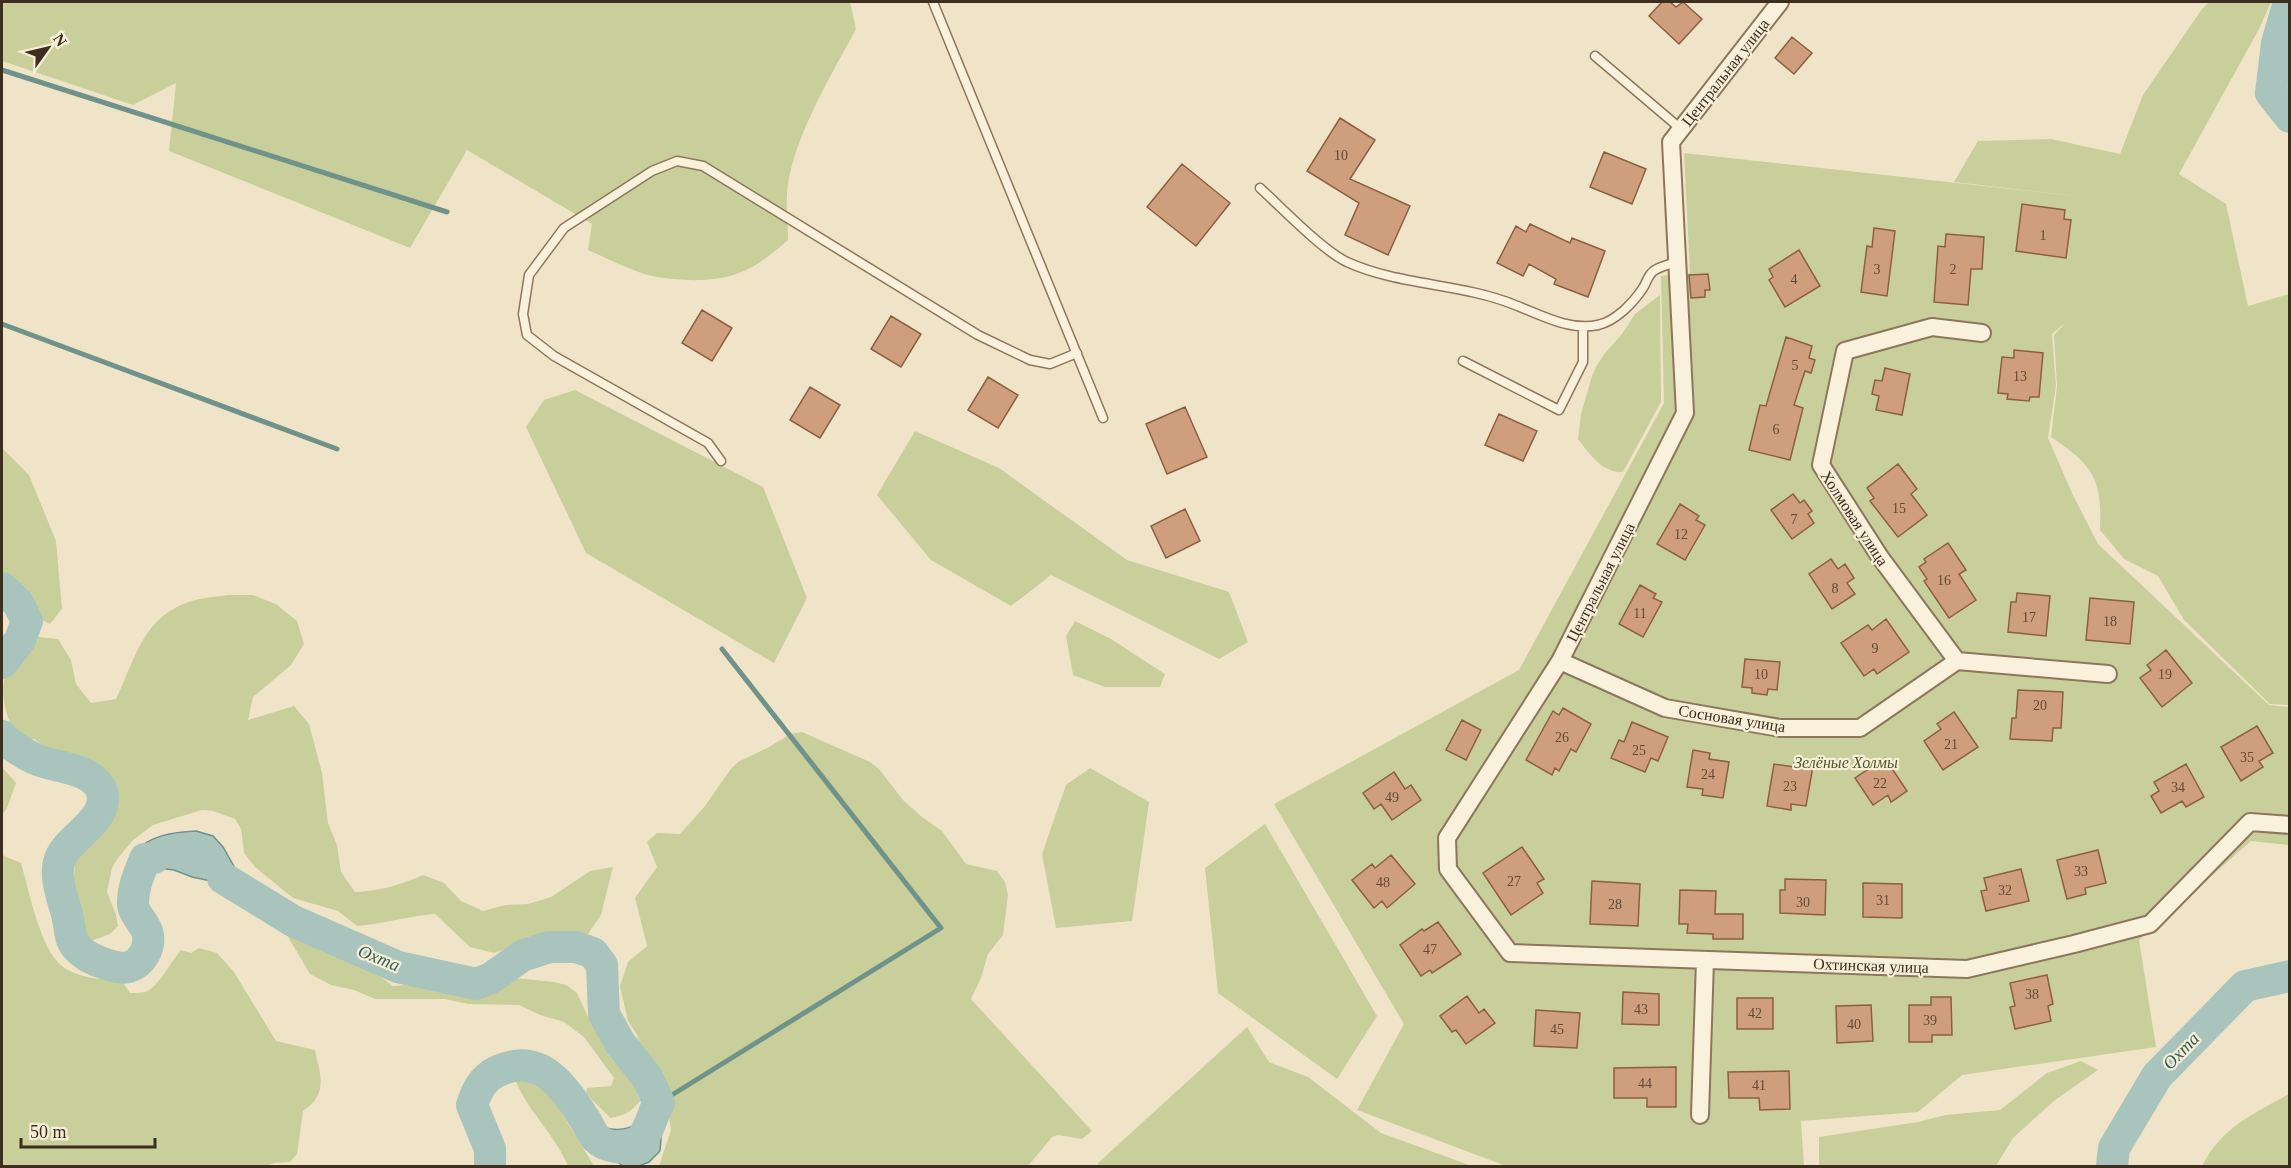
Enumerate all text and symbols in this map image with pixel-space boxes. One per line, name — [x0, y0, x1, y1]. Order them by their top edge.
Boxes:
street label: Центральная улица — [1678, 15, 1773, 130]
north arrow — [18, 18, 78, 78]
text: N — [50, 30, 71, 50]
house number: 10 — [1334, 148, 1348, 163]
house number: 1 — [2040, 228, 2047, 243]
house number: 3 — [1874, 262, 1881, 277]
house number: 2 — [1950, 262, 1957, 277]
house number: 4 — [1791, 272, 1798, 287]
house number: 5 — [1792, 358, 1799, 373]
house number: 13 — [2013, 369, 2027, 384]
house number: 6 — [1773, 422, 1780, 437]
street label: Холмовая улица — [1817, 468, 1892, 569]
house number: 15 — [1892, 501, 1906, 516]
house number: 7 — [1791, 512, 1798, 527]
street label: Центральная улица — [1563, 520, 1639, 645]
house number: 12 — [1674, 527, 1688, 542]
house number: 16 — [1937, 573, 1951, 588]
house number: 8 — [1832, 581, 1839, 596]
house number: 11 — [1633, 606, 1647, 621]
house number: 17 — [2022, 610, 2036, 625]
house number: 18 — [2103, 614, 2117, 629]
house number: 9 — [1872, 641, 1879, 656]
house number: 10 — [1754, 667, 1768, 682]
house number: 19 — [2158, 667, 2172, 682]
house number: 20 — [2033, 698, 2047, 713]
street label: Сосновая улица — [1677, 702, 1787, 736]
house number: 26 — [1555, 730, 1569, 745]
house number: 21 — [1944, 737, 1958, 752]
house number: 25 — [1632, 743, 1646, 758]
house number: 35 — [2240, 750, 2254, 765]
park label: Зелёные Холмы — [1794, 754, 1898, 771]
house number: 24 — [1701, 767, 1715, 782]
house number: 22 — [1873, 776, 1887, 791]
house number: 23 — [1783, 779, 1797, 794]
house number: 34 — [2171, 780, 2185, 795]
house number: 49 — [1385, 790, 1399, 805]
house number: 33 — [2074, 864, 2088, 879]
house number: 27 — [1507, 874, 1521, 889]
house number: 48 — [1376, 875, 1390, 890]
house number: 32 — [1998, 883, 2012, 898]
house number: 31 — [1876, 893, 1890, 908]
house number: 30 — [1796, 895, 1810, 910]
house number: 28 — [1608, 897, 1622, 912]
water label: Охта — [355, 941, 403, 975]
house number: 47 — [1423, 942, 1437, 957]
street label: Охтинская улица — [1813, 955, 1929, 977]
house number: 38 — [2025, 987, 2039, 1002]
house number: 43 — [1634, 1002, 1648, 1017]
house number: 42 — [1748, 1006, 1762, 1021]
house number: 39 — [1923, 1013, 1937, 1028]
house number: 40 — [1847, 1017, 1861, 1032]
house number: 45 — [1550, 1022, 1564, 1037]
water label: Охта — [2159, 1029, 2203, 1073]
house number: 44 — [1638, 1076, 1652, 1091]
house number: 41 — [1752, 1078, 1766, 1093]
scale bar — [21, 1111, 154, 1149]
text: 50 m — [30, 1122, 67, 1142]

